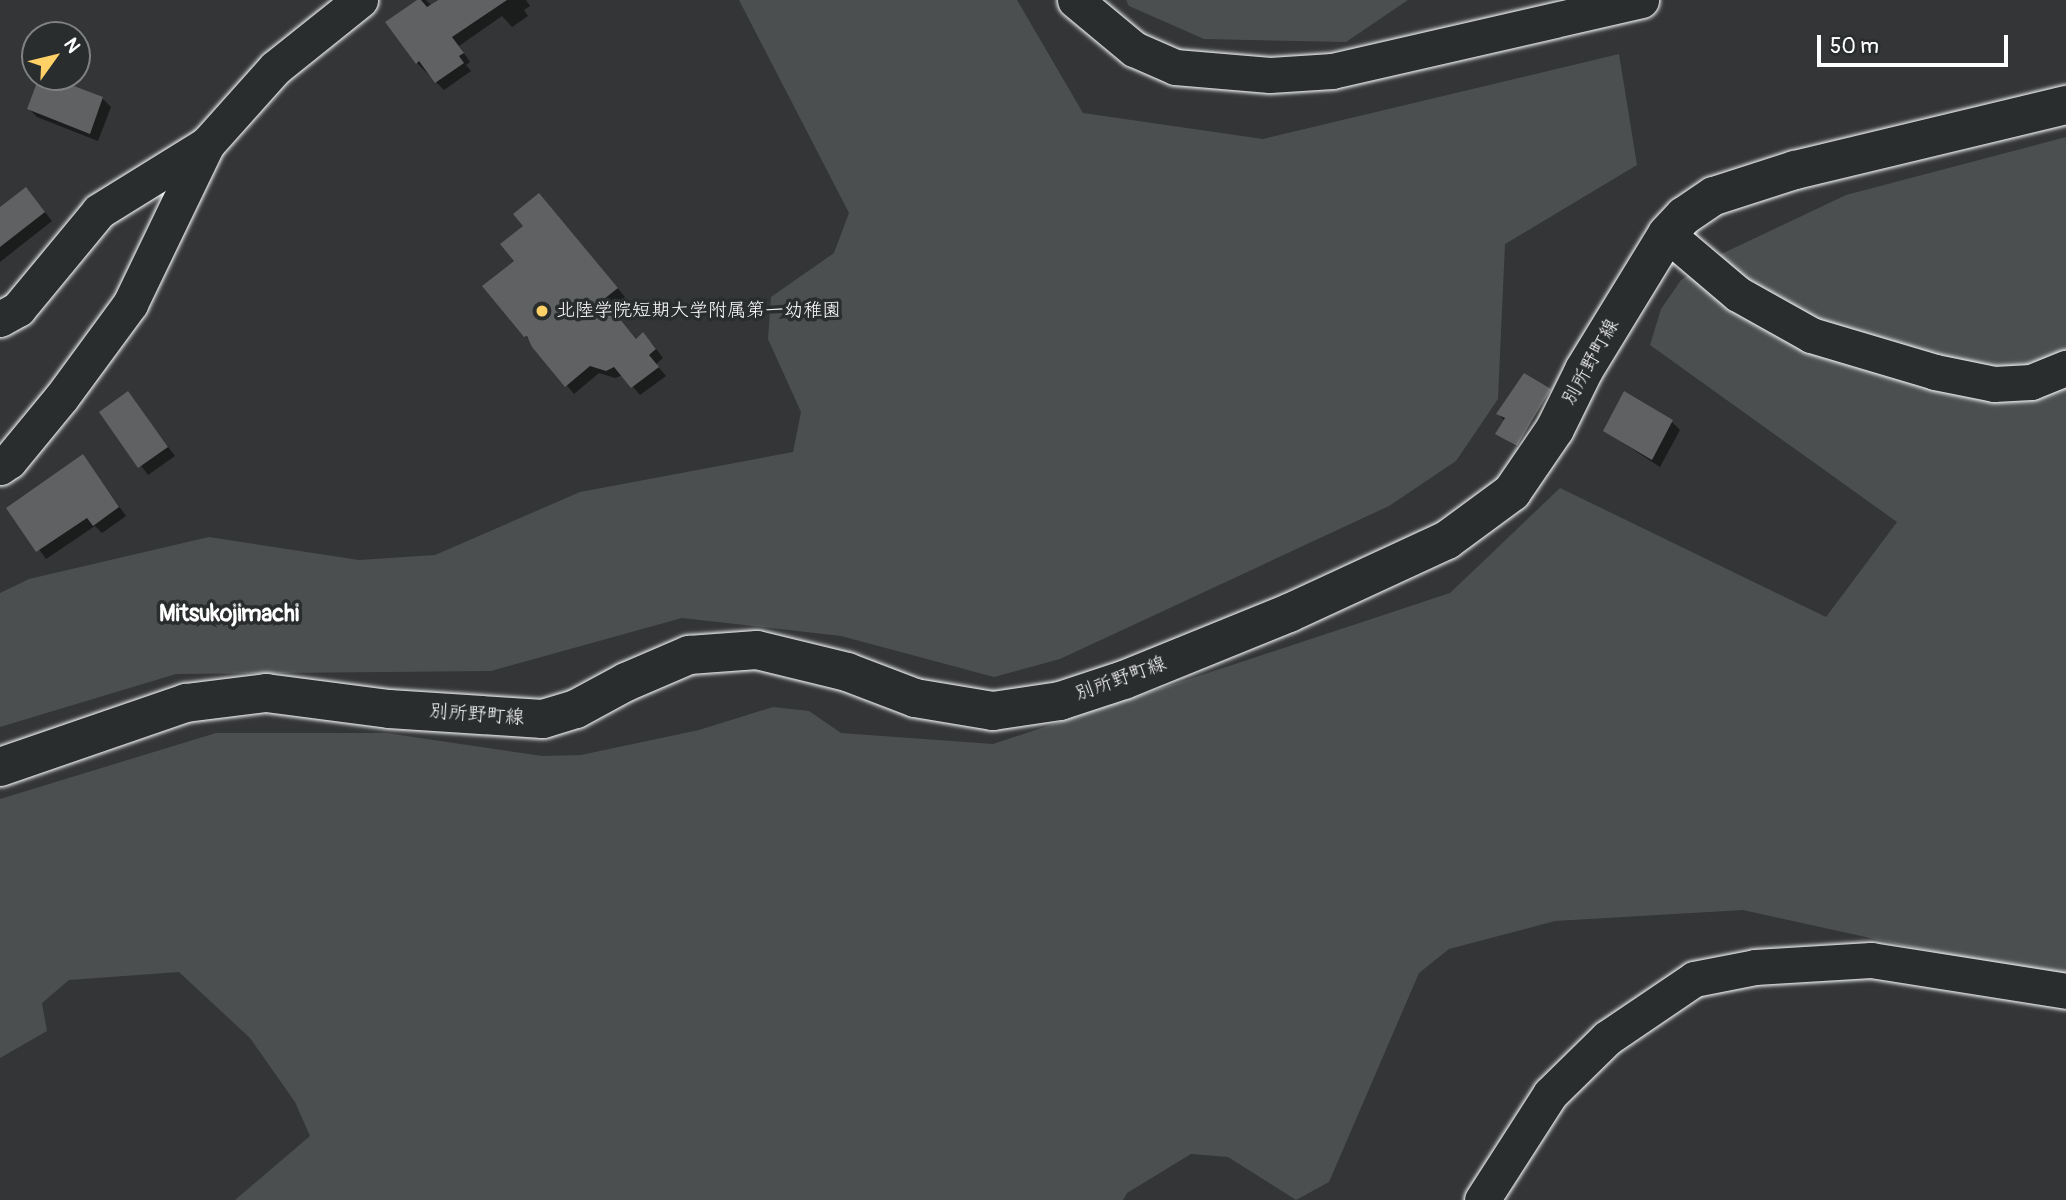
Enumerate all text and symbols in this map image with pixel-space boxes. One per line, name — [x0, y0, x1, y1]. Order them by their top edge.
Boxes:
north arrow — [21, 21, 91, 91]
scale bar — [1821, 21, 2012, 65]
text: N — [58, 33, 85, 57]
text: 50 m — [1830, 33, 1879, 60]
place label: 北陸学院短期大学附属第一幼稚園 — [556, 300, 841, 322]
marker: 北陸学院短期大学附属第一幼稚園 — [534, 303, 550, 319]
street label: 別所野町線 — [1558, 315, 1624, 409]
district label: Mitsukojimachi — [159, 600, 299, 628]
street label: 別所野町線 — [1072, 652, 1170, 706]
street label: 別所野町線 — [429, 700, 525, 730]

